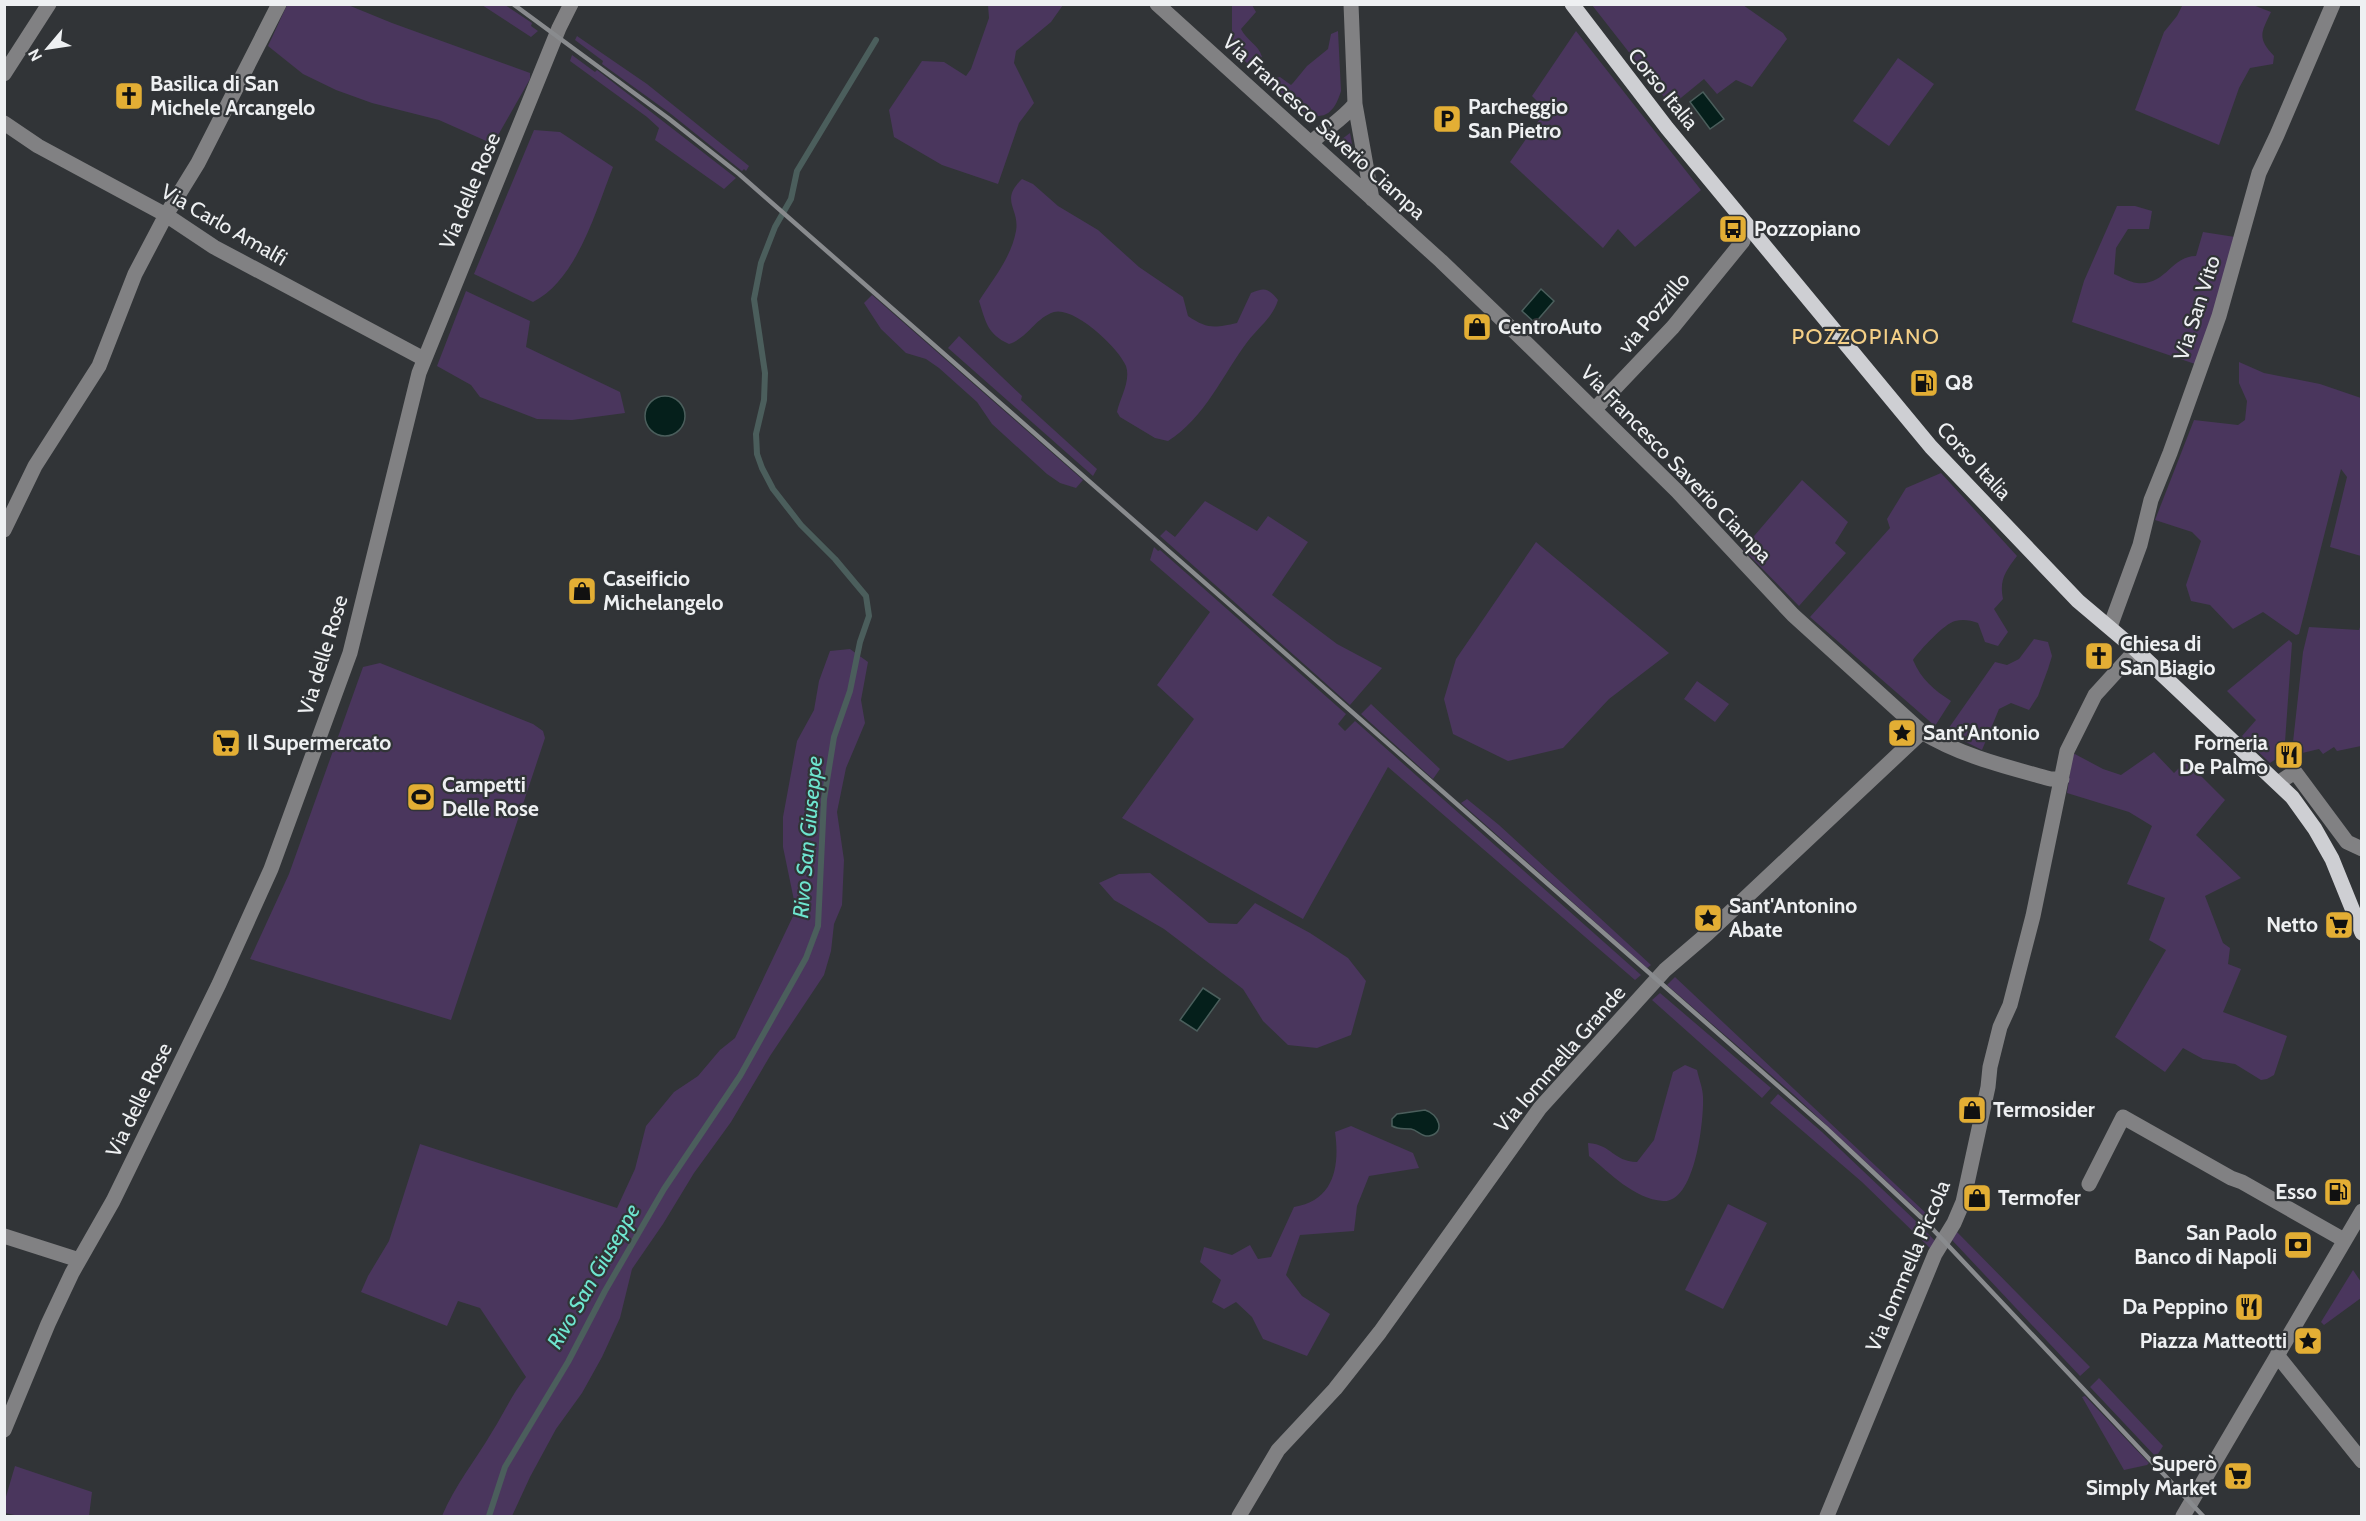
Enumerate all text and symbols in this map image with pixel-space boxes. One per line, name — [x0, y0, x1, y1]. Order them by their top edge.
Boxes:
north arrow — [18, 18, 78, 78]
street label: Via Francesco Saverio Ciampa — [1218, 29, 1431, 224]
street label: Corso Italia — [1623, 43, 1704, 134]
text: N — [24, 45, 46, 65]
place label: Basilica di San Michele Arcangelo — [150, 71, 315, 120]
church icon: Basilica di San Michele Arcangelo — [113, 80, 145, 112]
place label: Parcheggio San Pietro — [1468, 94, 1568, 143]
parking icon: Parcheggio San Pietro — [1431, 103, 1463, 135]
street label: Via delle Rose — [434, 129, 505, 253]
street label: Via Carlo Amalfi — [157, 178, 292, 271]
bus stop icon: Pozzopiano — [1717, 213, 1749, 245]
place label: Pozzopiano — [1754, 216, 1861, 241]
street label: Via San Vito — [2168, 252, 2225, 363]
street label: via Pozzillo — [1612, 267, 1695, 358]
shop icon: CentroAuto — [1461, 311, 1493, 343]
place label: CentroAuto — [1498, 314, 1602, 339]
district label: POZZOPIANO — [1791, 323, 1941, 350]
street label: Via Francesco Saverio Ciampa — [1576, 360, 1777, 567]
fuel station icon: Q8 — [1908, 367, 1940, 399]
place label: Q8 — [1945, 370, 1974, 395]
street label: Corso Italia — [1932, 416, 2017, 505]
place label: Caseificio Michelangelo — [603, 566, 724, 615]
shop icon: Caseificio Michelangelo — [566, 575, 598, 607]
street label: Via delle Rose — [292, 592, 353, 718]
place label: Chiesa di San Biagio — [2120, 631, 2216, 680]
church icon: Chiesa di San Biagio — [2083, 640, 2115, 672]
place icon: Sant'Antonio — [1886, 717, 1918, 749]
place label: Sant'Antonio — [1923, 720, 2040, 745]
supermarket icon: Il Supermercato — [210, 727, 242, 759]
place label: Il Supermercato — [247, 730, 391, 755]
place label: Forneria De Palmo — [2179, 730, 2269, 779]
restaurant icon: Forneria De Palmo — [2273, 739, 2305, 771]
water label: Rivo San Giuseppe — [787, 755, 828, 919]
place label: Campetti Delle Rose — [442, 772, 539, 821]
sports icon: Campetti Delle Rose — [405, 781, 437, 813]
place label: Sant'Antonino Abate — [1729, 893, 1857, 942]
place icon: Sant'Antonino Abate — [1692, 902, 1724, 934]
supermarket icon: Netto — [2323, 909, 2355, 941]
place label: Netto — [2266, 912, 2318, 937]
street label: Via Iommella Grande — [1489, 980, 1630, 1137]
street label: Via delle Rose — [100, 1038, 177, 1161]
shop icon: Termosider — [1956, 1094, 1988, 1126]
place label: Termosider — [1993, 1097, 2095, 1122]
street label: Via Iommella Piccola — [1860, 1176, 1955, 1355]
fuel station icon: Esso — [2322, 1176, 2354, 1208]
place label: Esso — [2275, 1179, 2317, 1204]
shop icon: Termofer — [1961, 1182, 1993, 1214]
place label: Termofer — [1998, 1185, 2081, 1210]
water label: Rivo San Giuseppe — [541, 1199, 646, 1353]
place label: San Paolo Banco di Napoli — [2134, 1220, 2277, 1269]
bank icon: San Paolo Banco di Napoli — [2282, 1229, 2314, 1261]
restaurant icon: Da Peppino — [2233, 1291, 2265, 1323]
place label: Da Peppino — [2122, 1294, 2228, 1319]
place icon: Piazza Matteotti — [2292, 1325, 2324, 1357]
place label: Piazza Matteotti — [2140, 1328, 2287, 1353]
place label: Superò Simply Market — [2086, 1451, 2217, 1500]
supermarket icon: Superò Simply Market — [2222, 1460, 2254, 1492]

